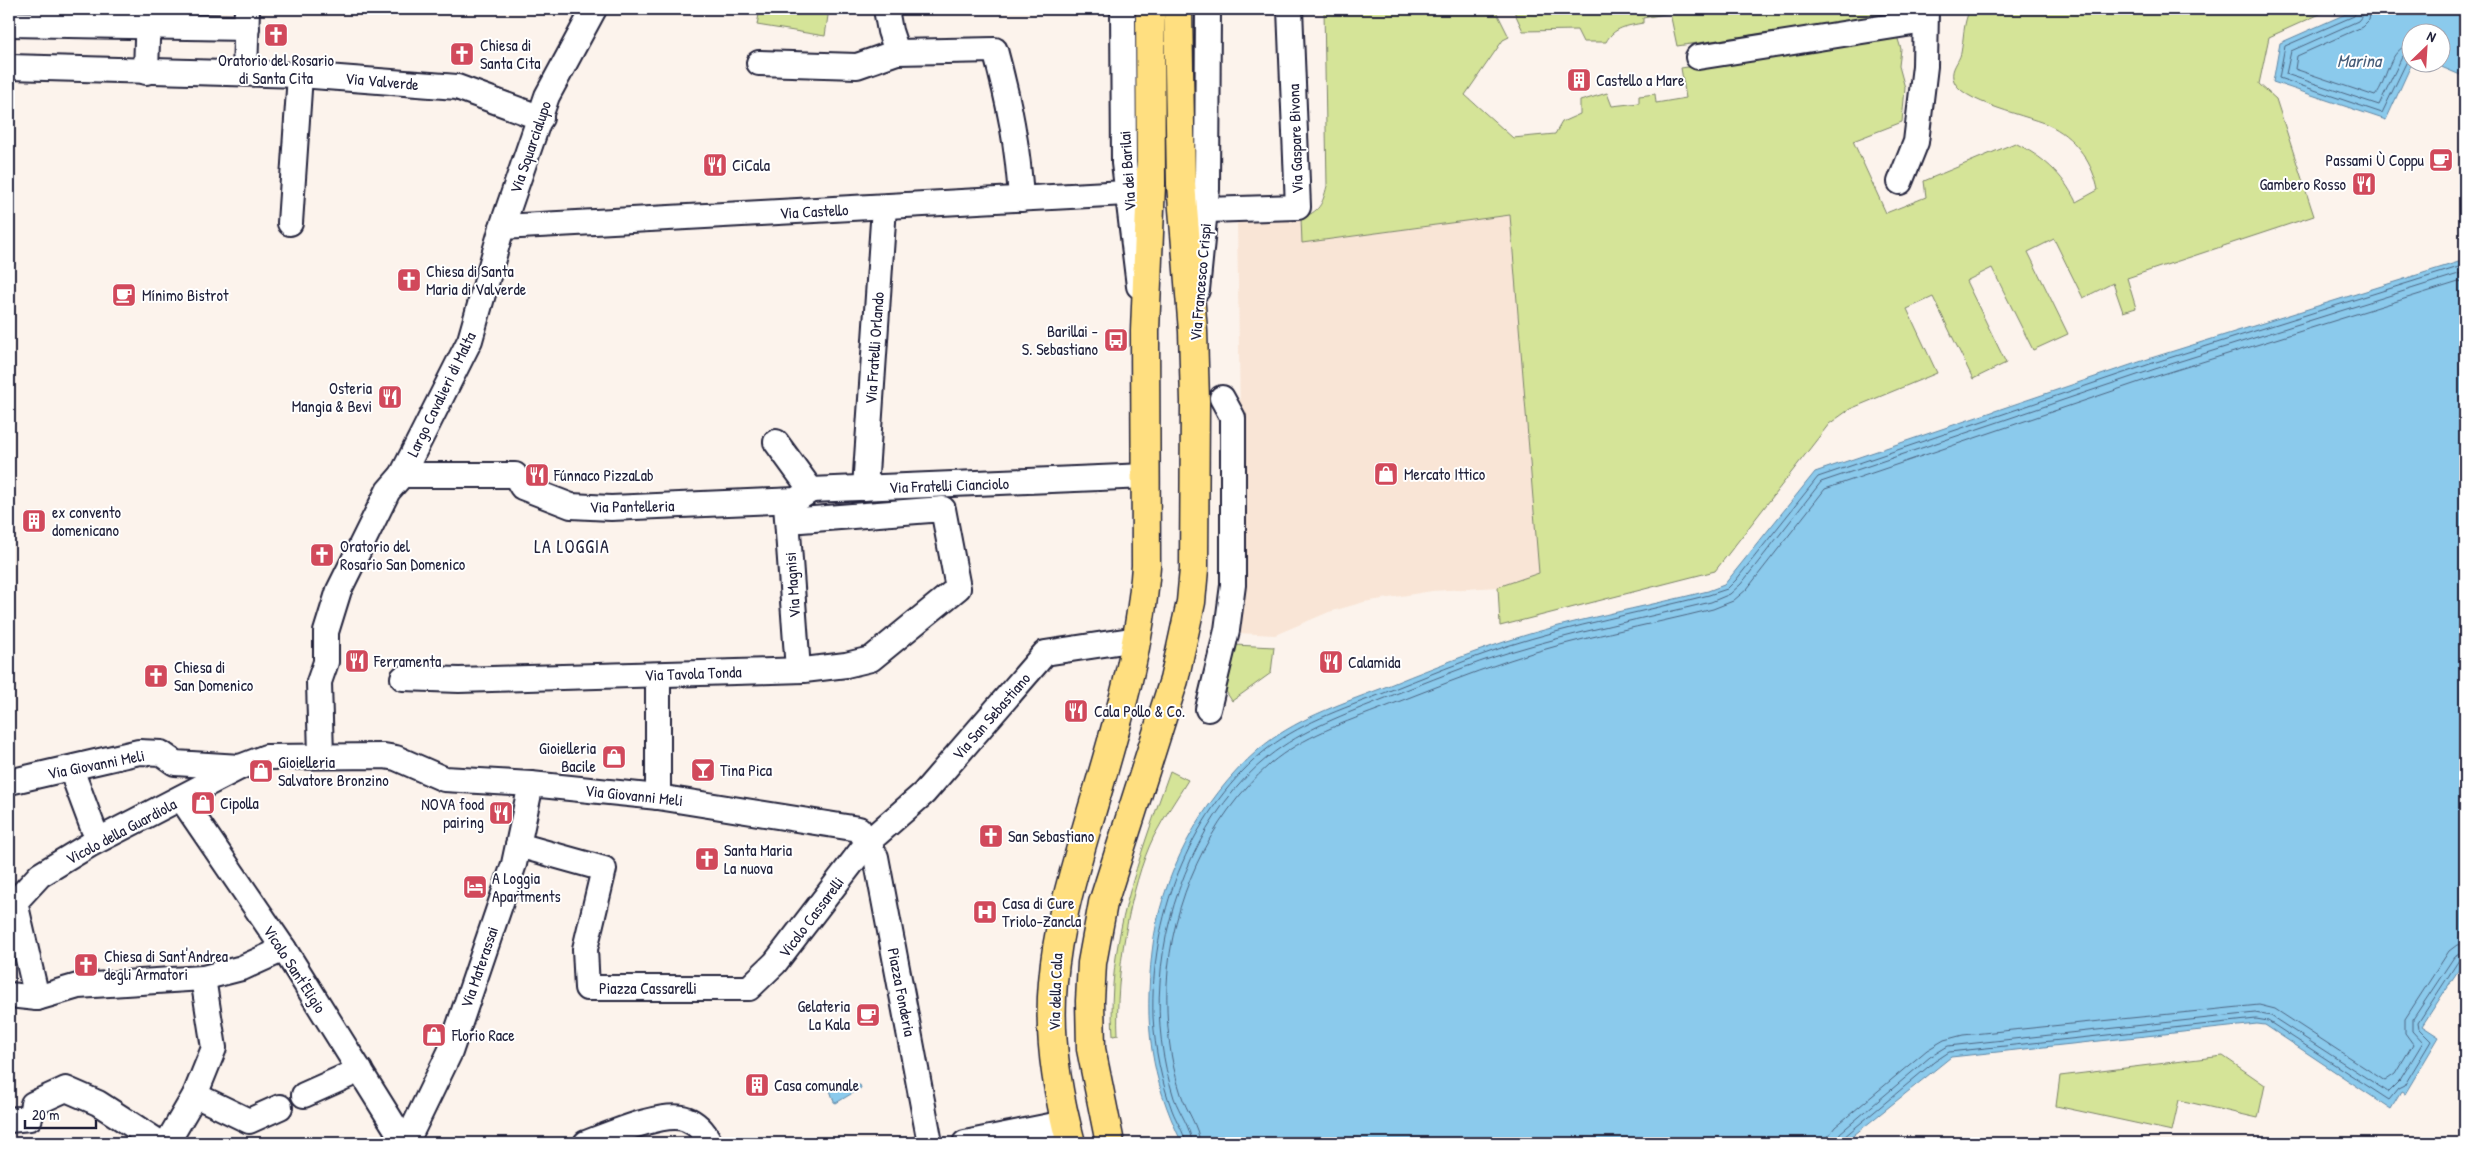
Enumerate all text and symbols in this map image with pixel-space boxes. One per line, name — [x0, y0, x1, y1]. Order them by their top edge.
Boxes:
church icon: Oratorio del Rosario di Santa Cita — [263, 22, 289, 48]
north arrow — [2402, 22, 2452, 72]
text: N — [2424, 26, 2440, 46]
place label: Chiesa di Santa Cita — [480, 34, 540, 74]
church icon: Chiesa di Santa Cita — [449, 41, 475, 67]
water label: Marina — [2337, 48, 2383, 73]
place label: Oratorio del Rosario di Santa Cita — [218, 49, 335, 89]
street label: Via Valverde — [344, 67, 420, 95]
building icon: Castello a Mare — [1566, 67, 1592, 93]
place label: Castello a Mare — [1596, 69, 1685, 91]
street label: Via Gaspare Bivona — [1282, 84, 1308, 194]
street label: Via Squarcialupo — [504, 97, 556, 196]
street label: Via dei Barilai — [1113, 130, 1141, 212]
cafe icon: Passami Ù Coppu — [2428, 147, 2454, 173]
place label: Passami Ù Coppu — [2326, 149, 2425, 171]
restaurant icon: CiCala — [702, 152, 728, 178]
place label: CiCala — [732, 154, 770, 176]
restaurant icon: Gambero Rosso — [2351, 171, 2377, 197]
place label: Gambero Rosso — [2259, 173, 2347, 195]
street label: Via Castello — [779, 198, 850, 224]
street label: Via Francesco Crispi — [1184, 222, 1216, 342]
place label: Chiesa di Santa Maria di Valverde — [426, 260, 527, 300]
church icon: Chiesa di Santa Maria di Valverde — [396, 267, 422, 293]
cafe icon: Mínimo Bistrot — [111, 282, 137, 308]
place label: Mínimo Bistrot — [142, 284, 229, 306]
street label: Via Fratelli Orlando — [859, 291, 889, 405]
place label: Barillai - S. Sebastiano — [1022, 320, 1099, 360]
bus stop icon: Barillai - S. Sebastiano — [1103, 327, 1129, 353]
street label: Largo Cavalieri di Malta — [401, 328, 481, 460]
place label: Osteria Mangia & Bevi — [292, 377, 372, 417]
restaurant icon: Osteria Mangia & Bevi — [377, 384, 403, 410]
shop icon: Mercato Ittico — [1373, 461, 1399, 487]
restaurant icon: Fúnnaco PizzaLab — [524, 462, 550, 488]
place label: Mercato Ittico — [1404, 463, 1486, 485]
place label: Fúnnaco PizzaLab — [553, 464, 654, 486]
street label: Via Fratelli Cianciolo — [889, 472, 1010, 498]
street label: Via Pantelleria — [589, 494, 675, 518]
place label: ex convento domenicano — [52, 501, 122, 541]
building icon: ex convento domenicano — [21, 508, 47, 534]
district label: LA LOGGIA — [534, 534, 610, 559]
place label: Oratorio del Rosario San Domenico — [340, 535, 466, 575]
church icon: Oratorio del Rosario San Domenico — [309, 542, 335, 568]
street label: Via Magnisi — [779, 551, 805, 619]
restaurant icon: Ferramenta — [344, 648, 370, 674]
restaurant icon: Calamida — [1318, 649, 1344, 675]
place label: Ferramenta — [373, 650, 441, 672]
place label: Calamida — [1348, 651, 1401, 673]
place label: Chiesa di San Domenico — [174, 656, 254, 696]
street label: Via Tavola Tonda — [644, 660, 742, 686]
church icon: Chiesa di San Domenico — [143, 663, 169, 689]
street label: Via San Sebastiano — [947, 667, 1035, 764]
restaurant icon: Cala Pollo & Co. — [1063, 698, 1089, 724]
place label: Cala Pollo & Co. — [1094, 700, 1185, 722]
place label: Gioielleria Bacile — [539, 737, 597, 777]
street label: Via Giovanni Meli — [46, 744, 146, 784]
shop icon: Gioielleria Bacile — [601, 744, 627, 770]
place label: Gioielleria Salvatore Bronzino — [278, 751, 389, 791]
bar icon: Tina Pica — [690, 757, 716, 783]
shop icon: Gioielleria Salvatore Bronzino — [248, 758, 274, 784]
place label: Tina Pica — [720, 759, 772, 781]
street label: Via Giovanni Meli — [584, 779, 684, 811]
shop icon: Cipolla — [190, 790, 216, 816]
place label: Cipolla — [220, 792, 259, 814]
street label: Vicolo della Guardiola — [62, 793, 180, 869]
place label: NOVA food pairing — [421, 793, 484, 833]
restaurant icon: NOVA food pairing — [488, 800, 514, 826]
church icon: San Sebastiano — [978, 823, 1004, 849]
place label: San Sebastiano — [1008, 825, 1095, 847]
place label: Santa Maria La nuova — [724, 839, 792, 879]
church icon: Santa Maria La nuova — [694, 846, 720, 872]
place label: A Loggia Apartments — [492, 867, 561, 907]
street label: Vicolo Cassarelli — [773, 872, 849, 962]
hotel icon: A Loggia Apartments — [462, 874, 488, 900]
place label: Casa di Cure Triolo-Zancla — [1002, 892, 1081, 932]
hospital icon: Casa di Cure Triolo-Zancla — [972, 899, 998, 925]
street label: Vicolo Sant'Eligio — [258, 921, 332, 1018]
street label: Via Materassai — [455, 923, 503, 1011]
place label: Chiesa di Sant'Andrea degli Armatori — [104, 945, 228, 985]
street label: Piazza Fonderia — [883, 946, 921, 1038]
church icon: Chiesa di Sant'Andrea degli Armatori — [73, 952, 99, 978]
street label: Via della Cala — [1043, 953, 1067, 1031]
street label: Piazza Cassarelli — [599, 977, 697, 999]
place label: Gelateria La Kala — [798, 995, 850, 1035]
cafe icon: Gelateria La Kala — [855, 1002, 881, 1028]
shop icon: Florio Race — [421, 1022, 447, 1048]
place label: Florio Race — [451, 1024, 515, 1046]
building icon: Casa comunale — [744, 1072, 770, 1098]
place label: Casa comunale — [774, 1074, 860, 1096]
scale bar — [25, 1097, 96, 1129]
text: 20 m — [32, 1104, 59, 1125]

